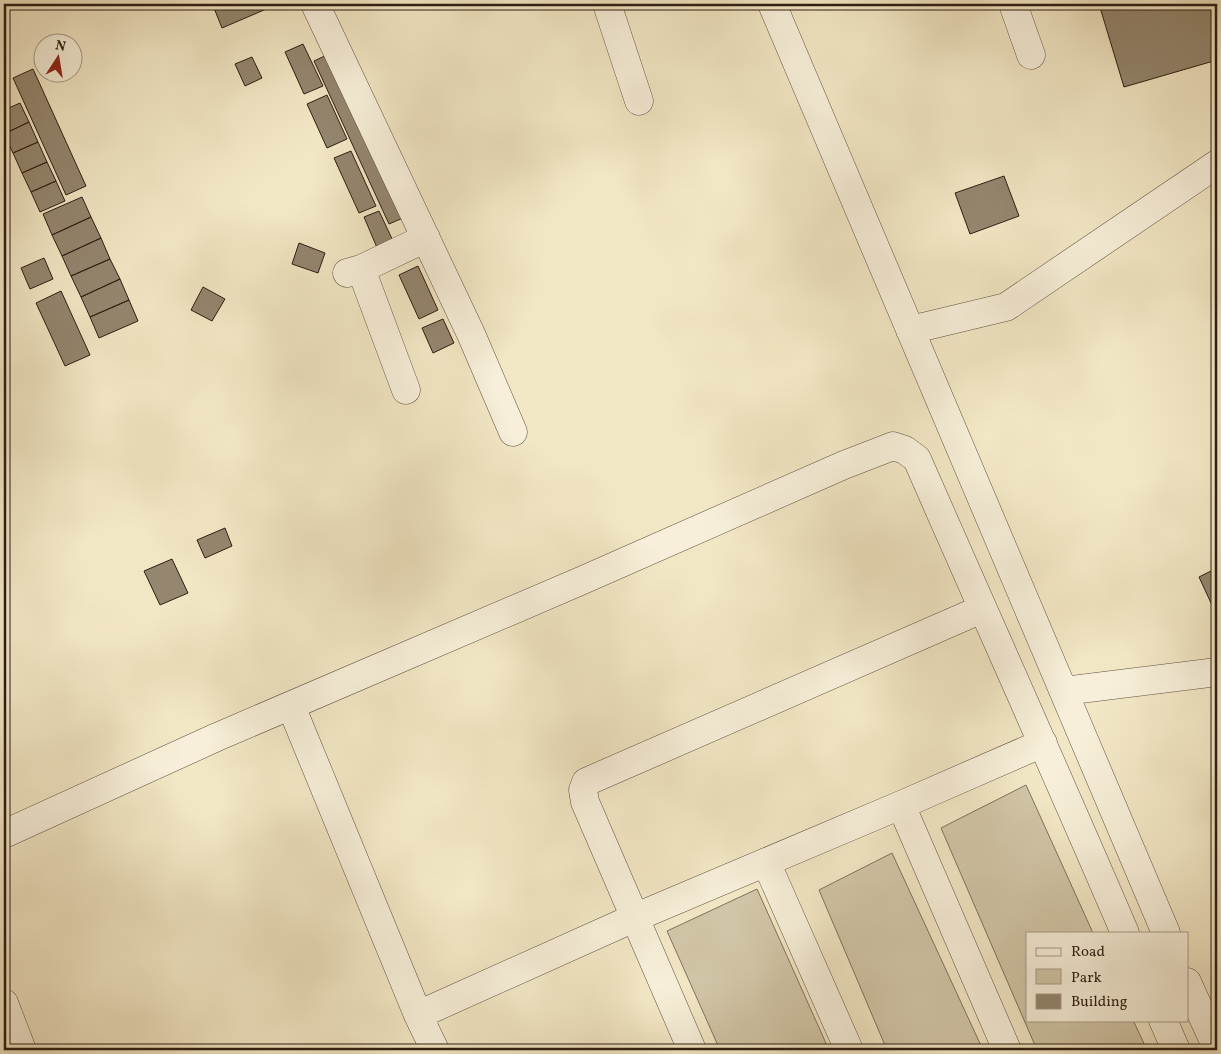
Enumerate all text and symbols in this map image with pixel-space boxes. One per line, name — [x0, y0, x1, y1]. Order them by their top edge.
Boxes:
north arrow — [32, 32, 82, 82]
text: N — [53, 36, 67, 57]
legend — [1026, 932, 1188, 1022]
text: Road — [1071, 942, 1105, 963]
text: Park — [1071, 968, 1102, 989]
text: Building — [1071, 992, 1128, 1013]

